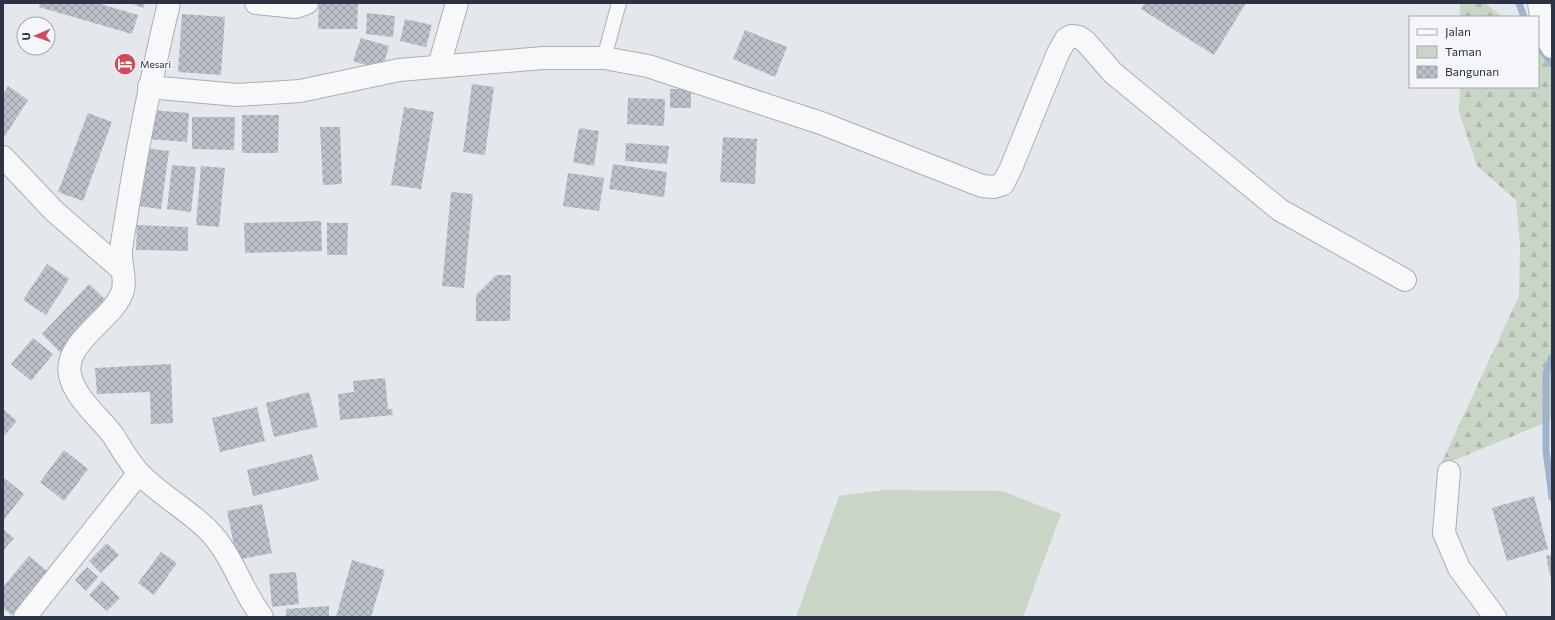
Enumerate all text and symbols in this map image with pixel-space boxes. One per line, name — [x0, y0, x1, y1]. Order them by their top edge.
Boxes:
north arrow — [16, 16, 56, 56]
legend — [1409, 16, 1539, 88]
text: Jalan — [1445, 24, 1471, 39]
text: U — [19, 32, 32, 41]
text: Taman — [1445, 44, 1482, 58]
hotel icon: Mesari — [112, 51, 138, 77]
place label: Mesari — [140, 58, 171, 70]
text: Bangunan — [1445, 64, 1499, 78]

